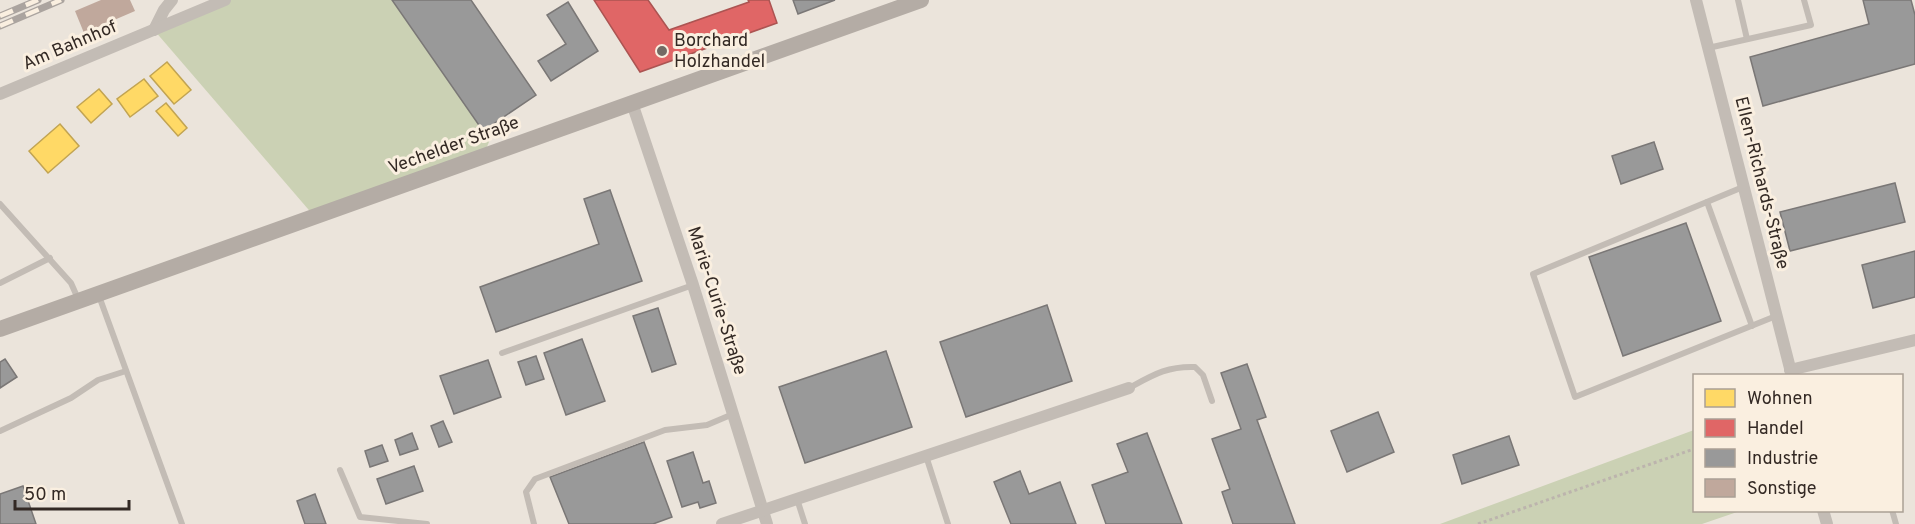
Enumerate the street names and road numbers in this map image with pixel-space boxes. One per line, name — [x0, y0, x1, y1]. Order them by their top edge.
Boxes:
street label: Am Bahnhof — [20, 16, 120, 76]
street label: Ellen-Richards-Straße — [1728, 94, 1794, 272]
street label: Vechelder Straße — [385, 112, 523, 180]
street label: Marie-Curie-Straße — [681, 224, 751, 378]

